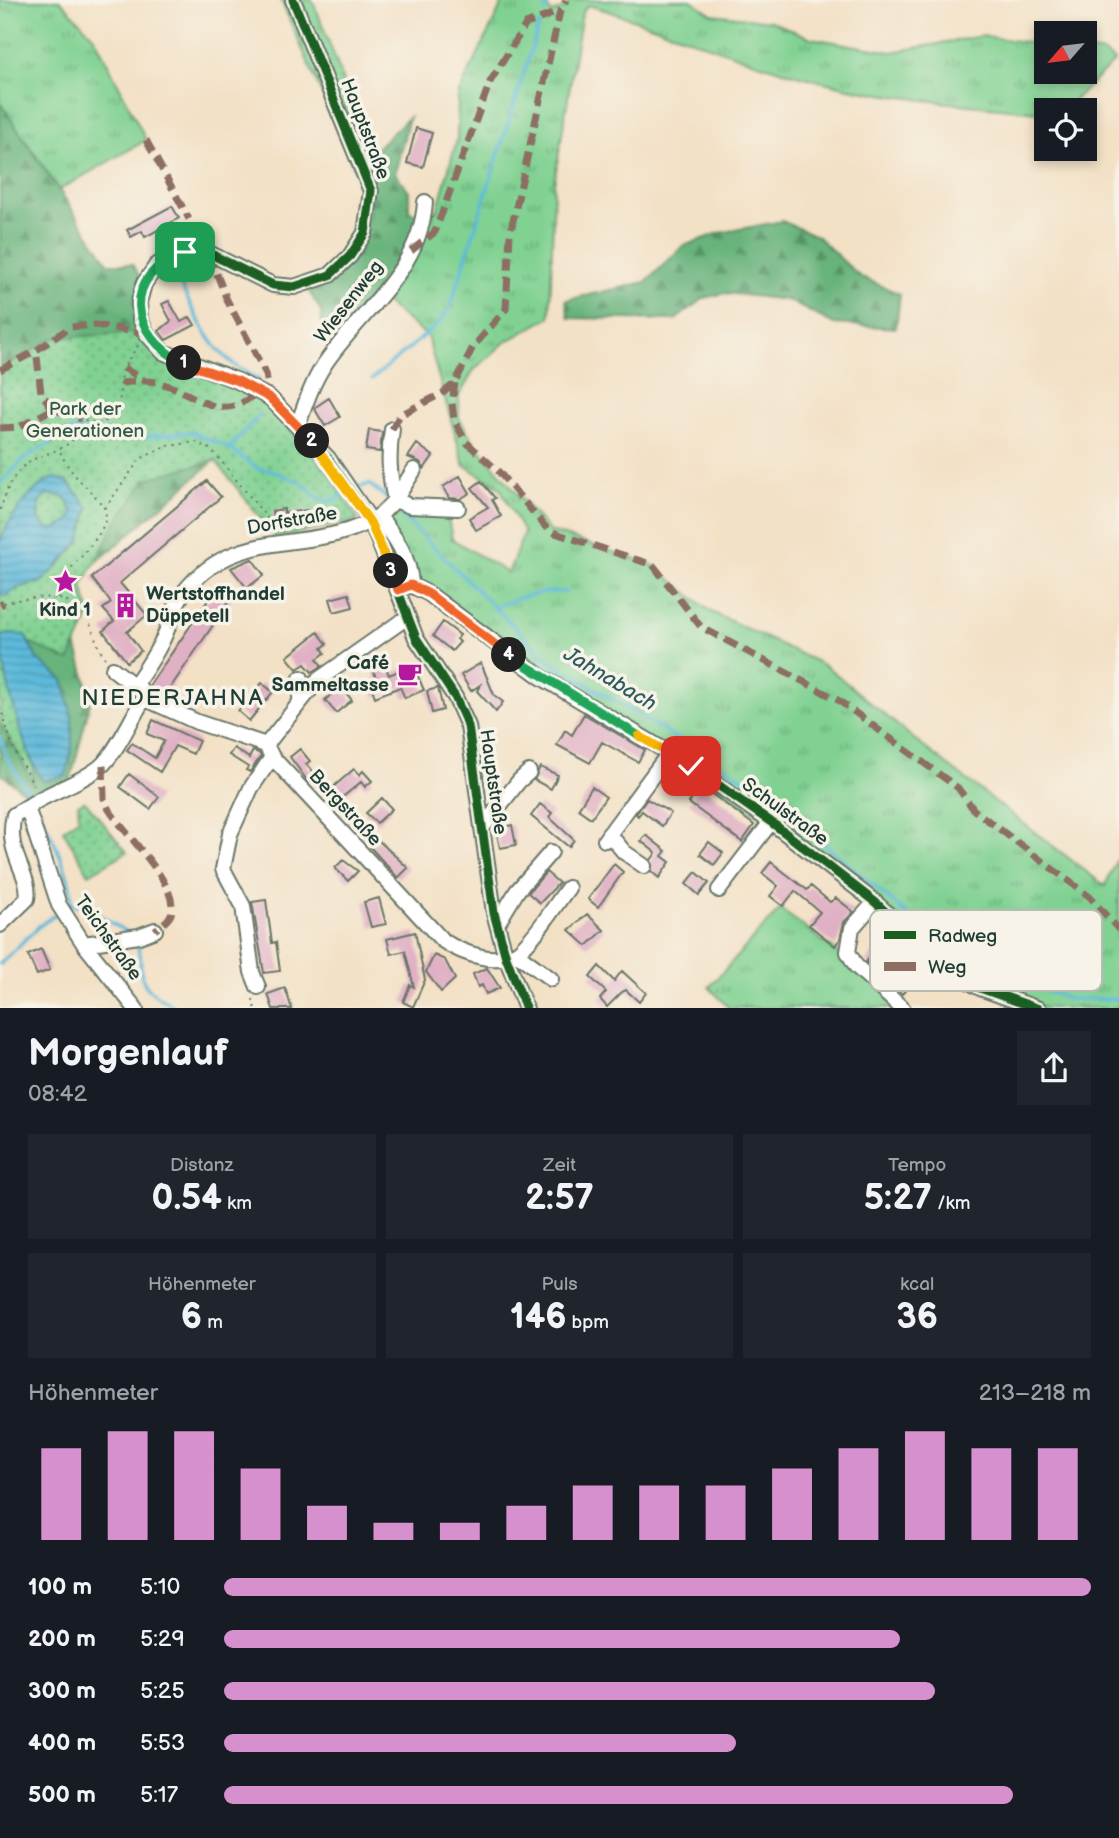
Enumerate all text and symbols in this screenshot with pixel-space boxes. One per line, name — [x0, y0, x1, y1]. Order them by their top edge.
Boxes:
north arrow — [1034, 21, 1097, 84]
map controls — [1034, 21, 1097, 161]
street label: Hauptstraße — [335, 75, 395, 183]
button: locate — [1034, 98, 1097, 161]
pin — [155, 222, 215, 282]
icon: arrive — [166, 233, 204, 271]
street label: Wiesenweg — [310, 256, 388, 348]
pin: 1 — [166, 346, 202, 380]
text: 1 — [180, 351, 188, 374]
park label: Park der Generationen — [26, 398, 144, 443]
pin: 2 — [294, 424, 330, 458]
text: 2 — [306, 429, 317, 452]
street label: Dorfstraße — [245, 502, 339, 540]
pin: 3 — [374, 554, 408, 588]
text: 3 — [385, 559, 396, 582]
place icon: Kind 1 — [51, 568, 79, 596]
place label: Wertstoffhandel Düppetell — [146, 583, 285, 628]
building icon: Wertstoffhandel Düppetell — [112, 591, 140, 619]
place label: Kind 1 — [39, 599, 91, 622]
pin: 4 — [491, 638, 526, 672]
water label: Jahnabach — [558, 641, 661, 717]
text: 4 — [503, 643, 514, 666]
place label: Café Sammeltasse — [272, 652, 389, 697]
cafe icon: Café Sammeltasse — [395, 660, 423, 688]
district label: NIEDERJAHNA — [81, 684, 265, 712]
street label: Hauptstraße — [474, 728, 512, 836]
pin — [661, 736, 721, 796]
icon: check — [672, 747, 710, 785]
street label: Bergstraße — [304, 765, 386, 851]
street label: Schulstraße — [737, 773, 833, 851]
street label: Teichstraße — [69, 891, 147, 985]
legend — [870, 910, 1102, 991]
text: Radweg — [928, 925, 997, 948]
text: Weg — [928, 956, 966, 979]
text: Morgenlauf — [28, 1031, 228, 1076]
button: share — [1017, 1031, 1091, 1105]
text: 08:42 — [28, 1080, 87, 1108]
text: Distanz — [170, 1154, 234, 1177]
text: Zeit — [543, 1154, 576, 1177]
text: Tempo — [888, 1154, 946, 1177]
text: 0.54 — [152, 1177, 222, 1220]
text: 2:57 — [525, 1177, 594, 1220]
text: 5:27 — [864, 1177, 932, 1220]
text: km — [222, 1192, 252, 1215]
text: /km — [932, 1192, 971, 1215]
text: Höhenmeter — [148, 1273, 256, 1296]
text: Puls — [541, 1273, 578, 1296]
text: kcal — [900, 1273, 934, 1296]
text: 6 — [181, 1296, 202, 1339]
text: 146 — [510, 1296, 566, 1339]
text: 36 — [896, 1296, 938, 1339]
text: m — [202, 1311, 223, 1334]
text: bpm — [566, 1311, 609, 1334]
text: Höhenmeter — [28, 1379, 158, 1407]
text: 213–218 m — [979, 1379, 1091, 1407]
text: 100 m — [28, 1573, 92, 1601]
text: 5:10 — [140, 1573, 180, 1601]
text: 200 m — [28, 1625, 96, 1653]
text: 5:29 — [140, 1625, 185, 1653]
text: 300 m — [28, 1677, 96, 1705]
text: 5:25 — [140, 1677, 185, 1705]
text: 400 m — [28, 1729, 96, 1757]
text: 5:53 — [140, 1729, 185, 1757]
text: 500 m — [28, 1781, 96, 1809]
text: 5:17 — [140, 1781, 178, 1809]

